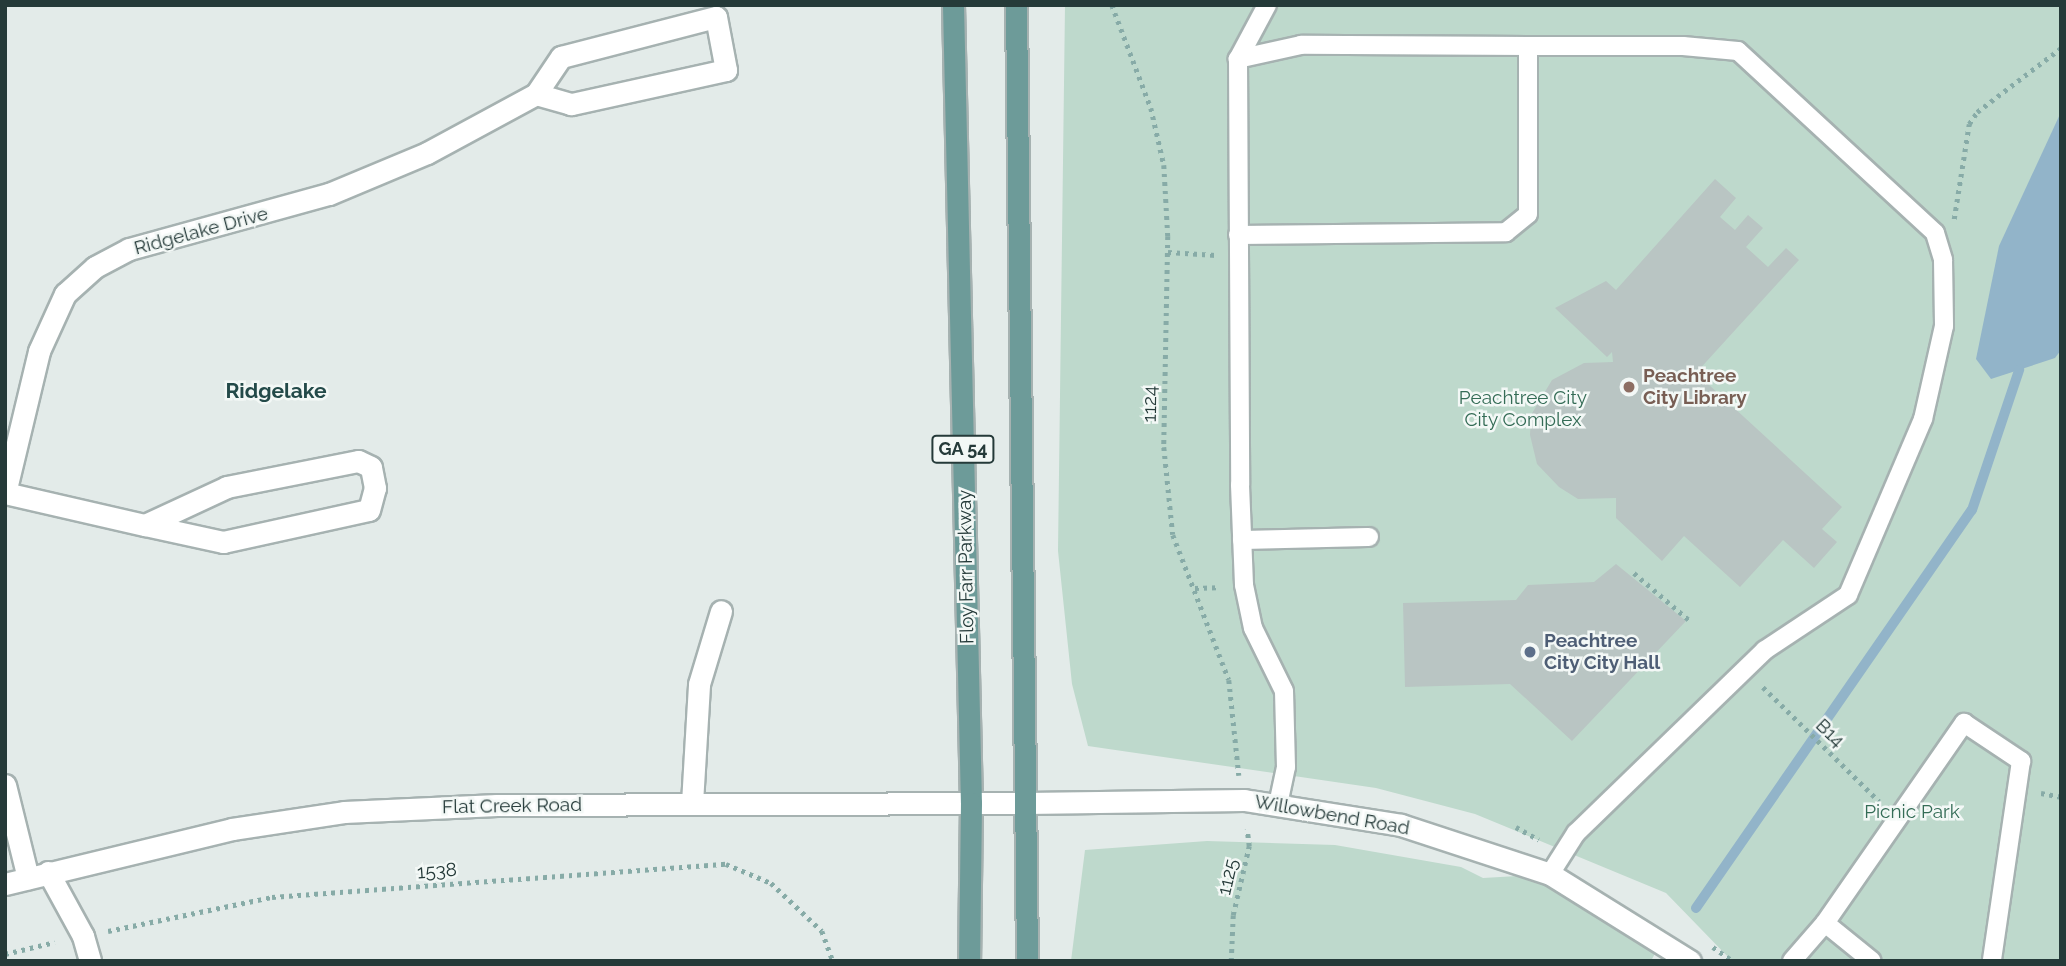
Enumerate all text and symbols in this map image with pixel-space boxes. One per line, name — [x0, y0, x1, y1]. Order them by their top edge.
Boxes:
street label: Ridgelake Drive — [132, 202, 270, 260]
place label: Peachtree City Library — [1643, 365, 1747, 409]
district label: Ridgelake — [225, 378, 327, 404]
marker: Peachtree City Library — [1621, 379, 1637, 395]
street label: 1124 — [1138, 386, 1162, 422]
park label: Peachtree City City Complex — [1459, 387, 1587, 431]
road number: GA 54 — [930, 434, 996, 463]
street label: Floy Farr Parkway — [953, 489, 979, 645]
place label: Peachtree City City Hall — [1544, 630, 1661, 674]
marker: Peachtree City City Hall — [1522, 644, 1538, 660]
street label: B14 — [1811, 714, 1849, 752]
street label: Willowbend Road — [1253, 790, 1411, 840]
street label: Flat Creek Road — [442, 793, 582, 819]
park label: Picnic Park — [1864, 801, 1960, 823]
street label: 1125 — [1213, 857, 1243, 897]
street label: 1538 — [416, 858, 458, 884]

